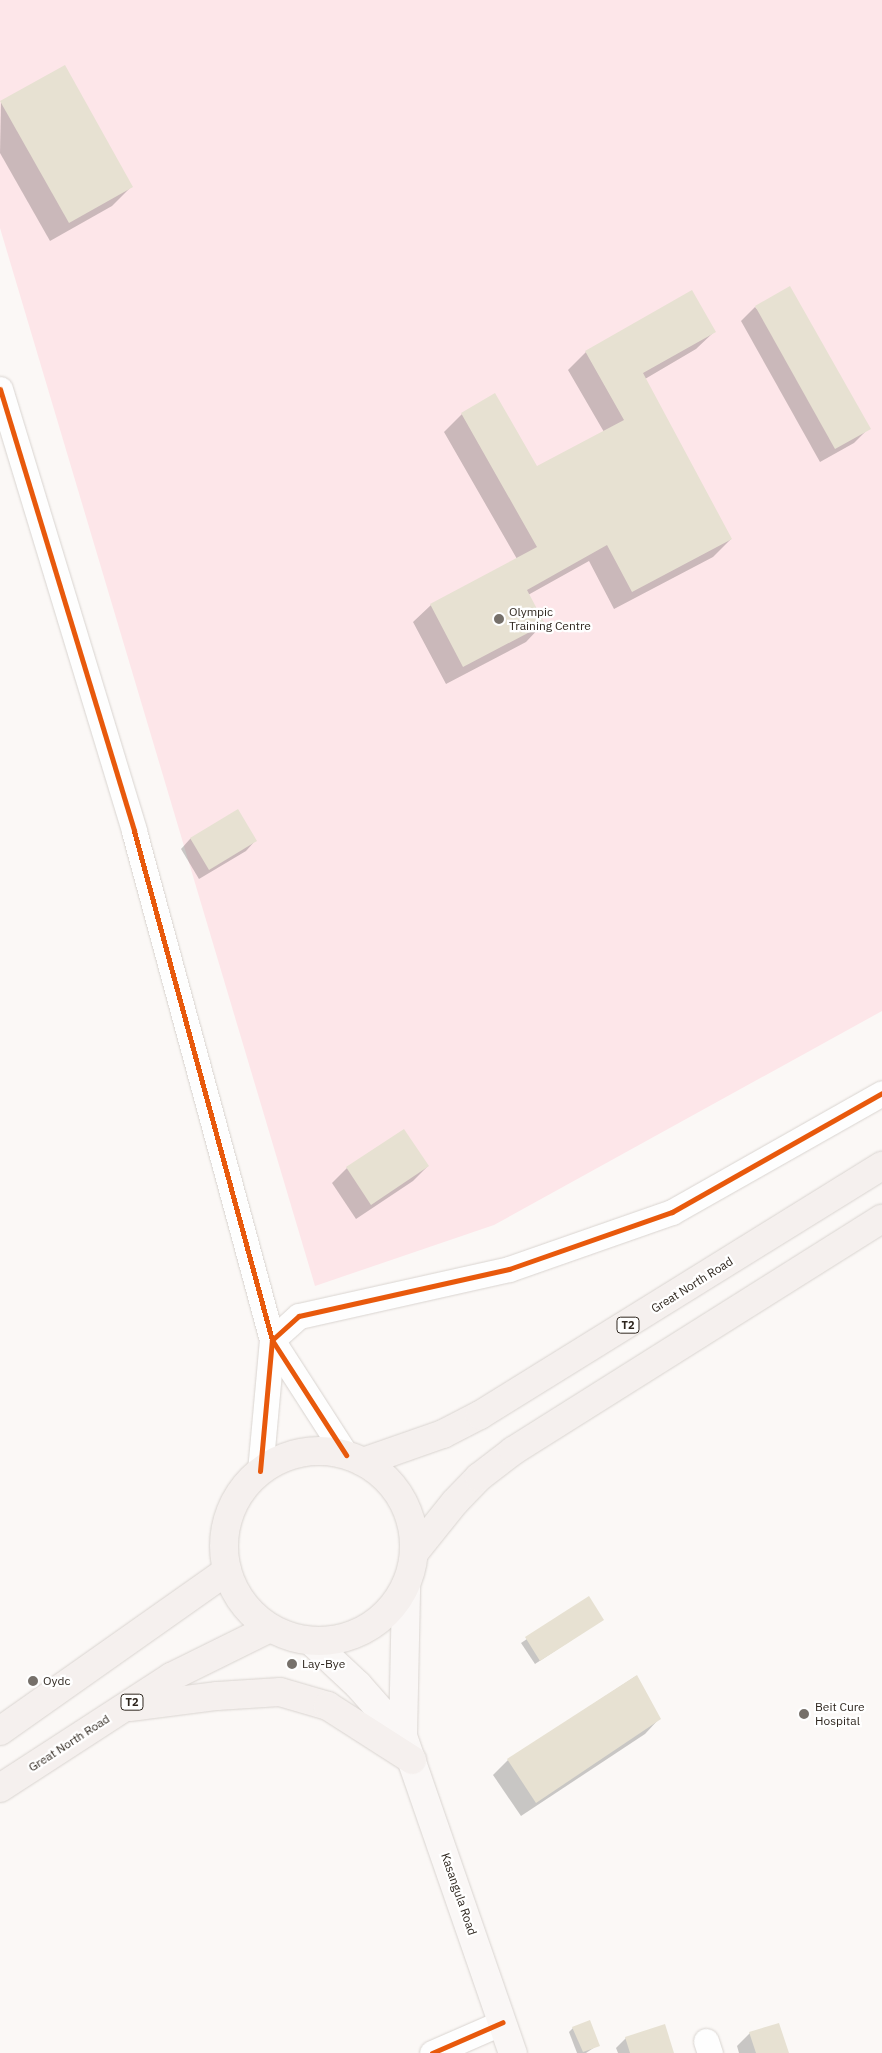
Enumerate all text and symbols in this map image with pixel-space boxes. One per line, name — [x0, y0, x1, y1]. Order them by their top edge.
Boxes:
place label: Olympic Training Centre — [509, 605, 591, 633]
marker: Olympic Training Centre — [493, 613, 505, 625]
street label: Great North Road — [648, 1254, 736, 1316]
road number: T2 — [616, 1316, 640, 1334]
place label: Lay-Bye — [302, 1657, 345, 1671]
marker: Lay-Bye — [286, 1658, 298, 1670]
place label: Oydc — [43, 1674, 70, 1688]
marker: Oydc — [27, 1675, 39, 1687]
road number: T2 — [120, 1694, 144, 1710]
place label: Beit Cure Hospital — [815, 1700, 865, 1728]
marker: Beit Cure Hospital — [797, 1707, 811, 1721]
street label: Great North Road — [26, 1711, 112, 1775]
street label: Kasangula Road — [438, 1851, 480, 1937]

